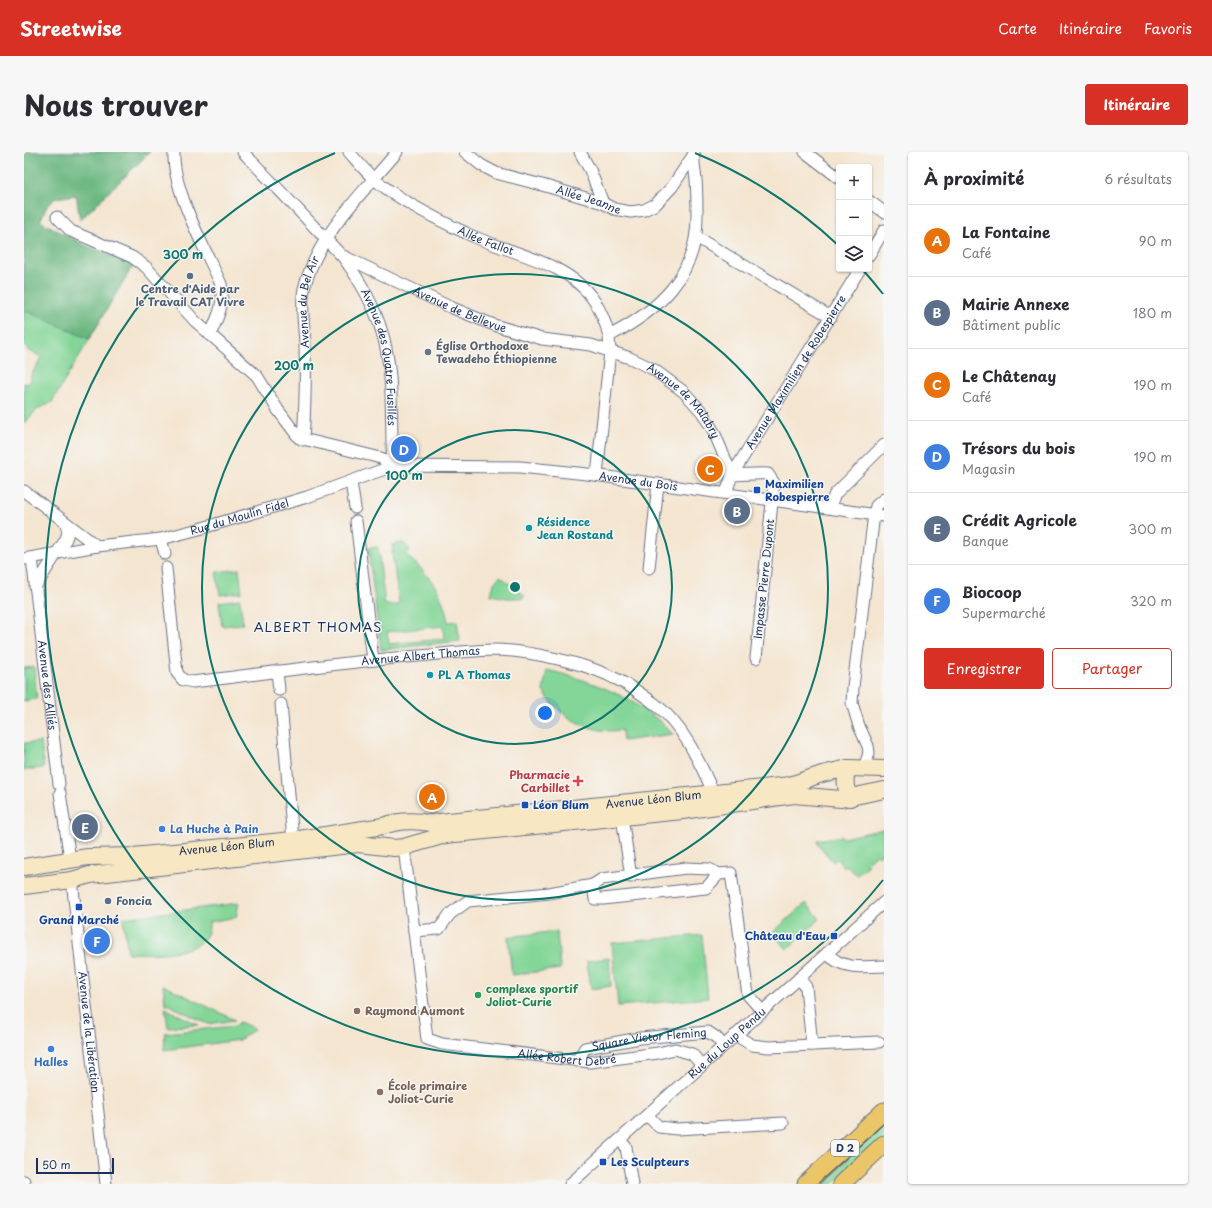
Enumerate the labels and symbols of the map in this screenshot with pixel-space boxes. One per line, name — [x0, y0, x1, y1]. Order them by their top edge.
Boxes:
street label: Allée Jeanne — [554, 181, 622, 218]
street label: Allée Fallot — [455, 221, 517, 259]
text: 300 m — [163, 245, 203, 263]
street label: Avenue du Bel Air — [293, 252, 324, 348]
marker: Centre d'Aide par le Travail CAT Vivre — [185, 271, 195, 281]
place label: Centre d'Aide par le Travail CAT Vivre — [135, 280, 245, 310]
street label: Avenue de Bellevue — [410, 282, 509, 336]
street label: Avenue des Quatre Fusillés — [357, 285, 401, 426]
street label: Avenue Maximilien de Robespierre — [741, 291, 850, 452]
place label: Église Orthodoxe Tewadeho Éthiopienne — [436, 337, 557, 367]
marker: Église Orthodoxe Tewadeho Éthiopienne — [423, 347, 433, 357]
text: 200 m — [274, 356, 314, 374]
street label: Avenue de Malabry — [644, 358, 725, 441]
pin: D — [391, 434, 417, 464]
pin: C — [697, 454, 723, 484]
text: 100 m — [385, 466, 423, 484]
street label: Avenue du Bois — [598, 467, 679, 495]
place label: Maximilien Robespierre — [765, 475, 830, 505]
marker: Maximilien Robespierre — [752, 485, 762, 495]
street label: Rue du Moulin Fidel — [188, 494, 291, 539]
pin: B — [724, 496, 750, 526]
place label: Résidence Jean Rostand — [537, 513, 614, 543]
street label: Impasse Pierre Dupont — [749, 518, 778, 640]
marker: Résidence Jean Rostand — [524, 523, 534, 533]
centre of rings — [508, 580, 522, 594]
district label: ALBERT THOMAS — [254, 617, 382, 636]
street label: Avenue des Alliés — [34, 639, 61, 731]
street label: Avenue Albert Thomas — [360, 642, 480, 669]
place label: PL A Thomas — [438, 666, 511, 683]
marker: PL A Thomas — [425, 670, 435, 680]
your location — [535, 703, 555, 723]
place label: Pharmacie Carbillet — [509, 766, 570, 796]
marker: Pharmacie Carbillet — [573, 776, 583, 786]
pin: A — [419, 782, 445, 812]
street label: Avenue Léon Blum — [605, 785, 702, 812]
place label: Léon Blum — [533, 796, 589, 813]
marker: Léon Blum — [520, 800, 530, 810]
pin: E — [72, 812, 98, 842]
place label: La Huche à Pain — [170, 820, 259, 837]
marker: La Huche à Pain — [157, 824, 167, 834]
street label: Avenue Léon Blum — [178, 833, 275, 859]
place label: Foncia — [116, 892, 153, 909]
marker: Foncia — [103, 896, 113, 906]
marker: Grand Marché — [74, 902, 84, 912]
place label: Grand Marché — [39, 911, 119, 928]
pin: F — [84, 926, 110, 956]
place label: Château d'Eau — [745, 927, 826, 944]
marker: Château d'Eau — [829, 931, 839, 941]
street label: Avenue de la Libération — [74, 970, 105, 1094]
place label: complexe sportif Joliot-Curie — [486, 980, 579, 1010]
marker: complexe sportif Joliot-Curie — [473, 990, 483, 1000]
place label: Raymond Aumont — [365, 1002, 465, 1019]
street label: Rue du Loup Pendu — [684, 1003, 769, 1082]
marker: Raymond Aumont — [352, 1006, 362, 1016]
street label: Square Victor Fleming — [590, 1023, 707, 1055]
marker: Halles — [46, 1044, 56, 1054]
street label: Allée Robert Debré — [517, 1044, 617, 1070]
place label: Halles — [34, 1053, 68, 1070]
place label: École primaire Joliot-Curie — [388, 1077, 467, 1107]
marker: École primaire Joliot-Curie — [375, 1087, 385, 1097]
road number: D 2 — [831, 1140, 859, 1156]
place label: Les Sculpteurs — [611, 1153, 689, 1170]
scale bar — [36, 1156, 114, 1175]
marker: Les Sculpteurs — [598, 1157, 608, 1167]

